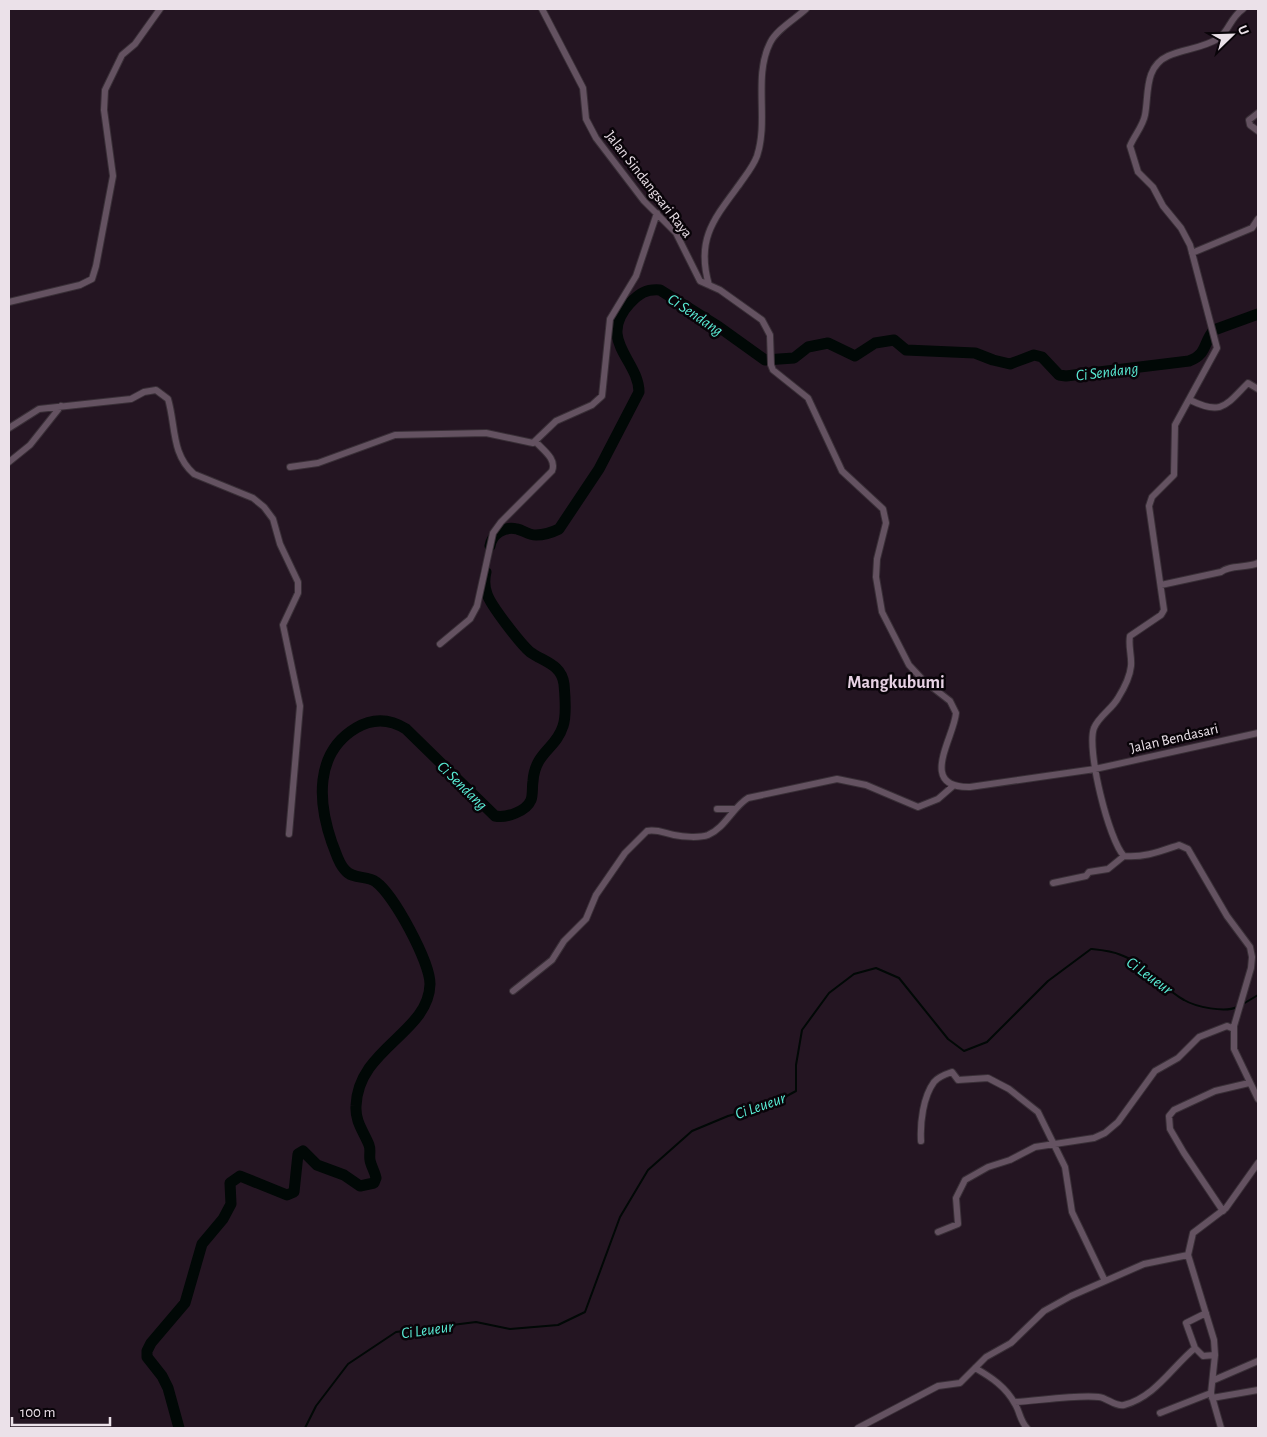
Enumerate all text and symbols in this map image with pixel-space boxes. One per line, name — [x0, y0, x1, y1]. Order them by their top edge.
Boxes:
north arrow — [1207, 10, 1257, 60]
text: U — [1235, 23, 1251, 37]
street label: Jalan Sindangsari Raya — [602, 128, 695, 241]
water label: Ci Sendang — [665, 291, 726, 339]
water label: Ci Sendang — [1075, 360, 1139, 384]
district label: Mangkubumi — [847, 674, 945, 692]
street label: Jalan Bendasari — [1129, 721, 1220, 756]
water label: Ci Sendang — [434, 758, 490, 813]
water label: Ci Leueur — [1124, 954, 1176, 998]
water label: Ci Leueur — [733, 1090, 788, 1122]
water label: Ci Leueur — [400, 1318, 455, 1342]
scale bar — [12, 1394, 110, 1426]
text: 100 m — [20, 1405, 55, 1420]

